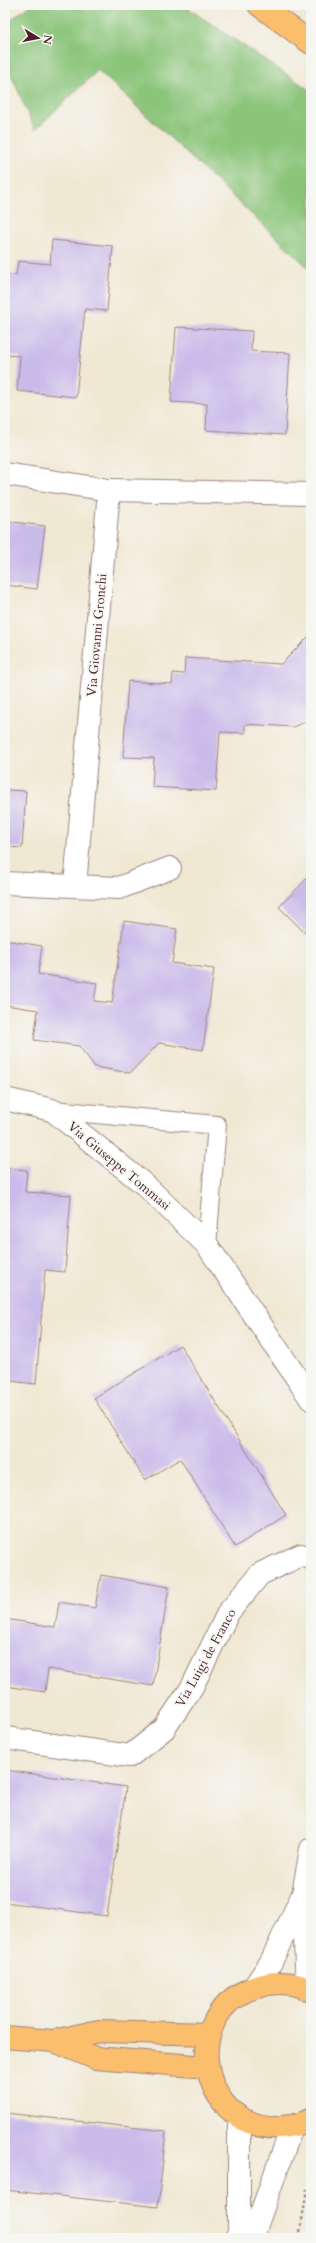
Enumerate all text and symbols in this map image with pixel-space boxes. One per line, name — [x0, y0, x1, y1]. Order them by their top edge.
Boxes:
north arrow — [18, 18, 58, 58]
text: N — [39, 34, 56, 46]
street label: Via Giovanni Gronchi — [83, 572, 111, 697]
street label: Via Giuseppe Tommasi — [64, 1118, 174, 1215]
street label: Via Luigi de Franco — [172, 1606, 240, 1710]

